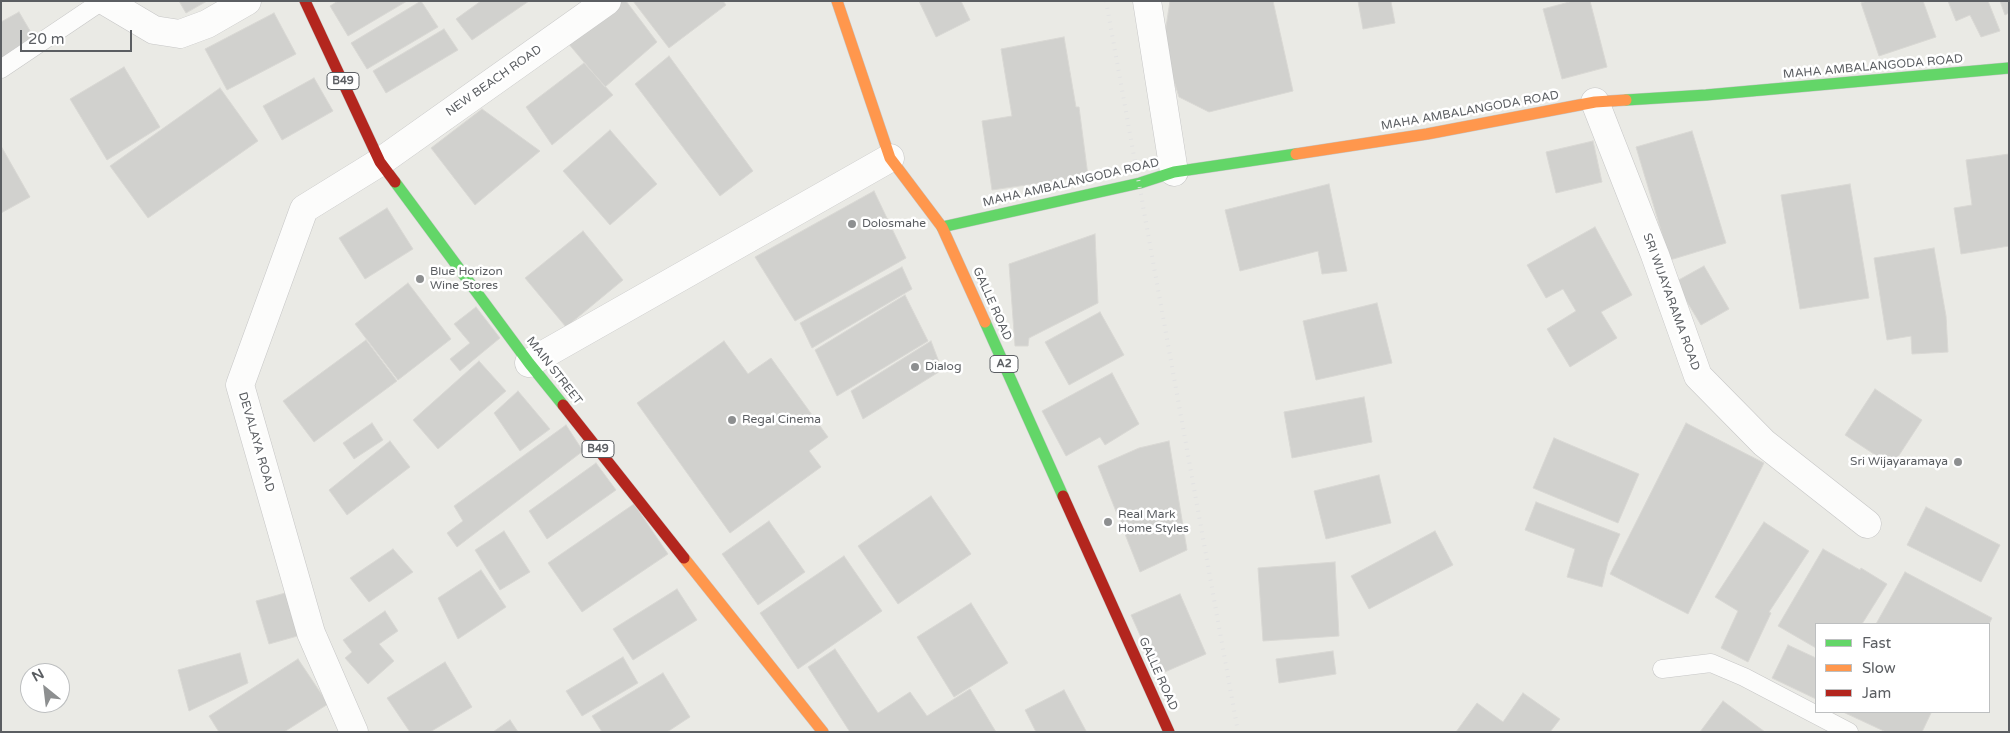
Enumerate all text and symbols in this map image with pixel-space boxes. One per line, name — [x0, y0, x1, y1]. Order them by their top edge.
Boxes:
scale bar — [22, 20, 135, 52]
text: 20 m — [28, 30, 65, 48]
street label: NEW BEACH ROAD — [443, 42, 545, 120]
street label: MAHA AMBALANGODA ROAD — [1782, 52, 1964, 82]
road number: B49 — [327, 72, 359, 90]
street label: MAHA AMBALANGODA ROAD — [1380, 88, 1560, 134]
street label: MAHA AMBALANGODA ROAD — [981, 156, 1161, 210]
place label: Dolosmahe — [862, 217, 926, 231]
marker: Dolosmahe — [846, 218, 858, 230]
street label: SRI WIJAYARAMA ROAD — [1639, 231, 1703, 373]
place label: Blue Horizon Wine Stores — [430, 265, 503, 293]
street label: GALLE ROAD — [969, 265, 1015, 343]
marker: Blue Horizon Wine Stores — [414, 273, 426, 285]
street label: MAIN STREET — [523, 334, 585, 408]
road number: A2 — [990, 356, 1018, 372]
place label: Dialog — [925, 360, 961, 374]
marker: Dialog — [909, 361, 921, 373]
street label: DEVALAYA ROAD — [235, 390, 277, 494]
place label: Regal Cinema — [742, 413, 821, 427]
marker: Regal Cinema — [726, 414, 738, 426]
road number: B49 — [582, 440, 614, 458]
place label: Sri Wijayaramaya — [1850, 455, 1948, 469]
marker: Sri Wijayaramaya — [1952, 456, 1964, 468]
place label: Real Mark Home Styles — [1118, 508, 1189, 536]
marker: Real Mark Home Styles — [1102, 516, 1114, 528]
legend — [1815, 623, 1990, 713]
text: Fast — [1862, 634, 1891, 652]
street label: GALLE ROAD — [1135, 635, 1181, 713]
text: Slow — [1862, 659, 1896, 677]
north arrow — [20, 663, 70, 713]
text: N — [29, 665, 47, 685]
text: Jam — [1862, 684, 1891, 702]

